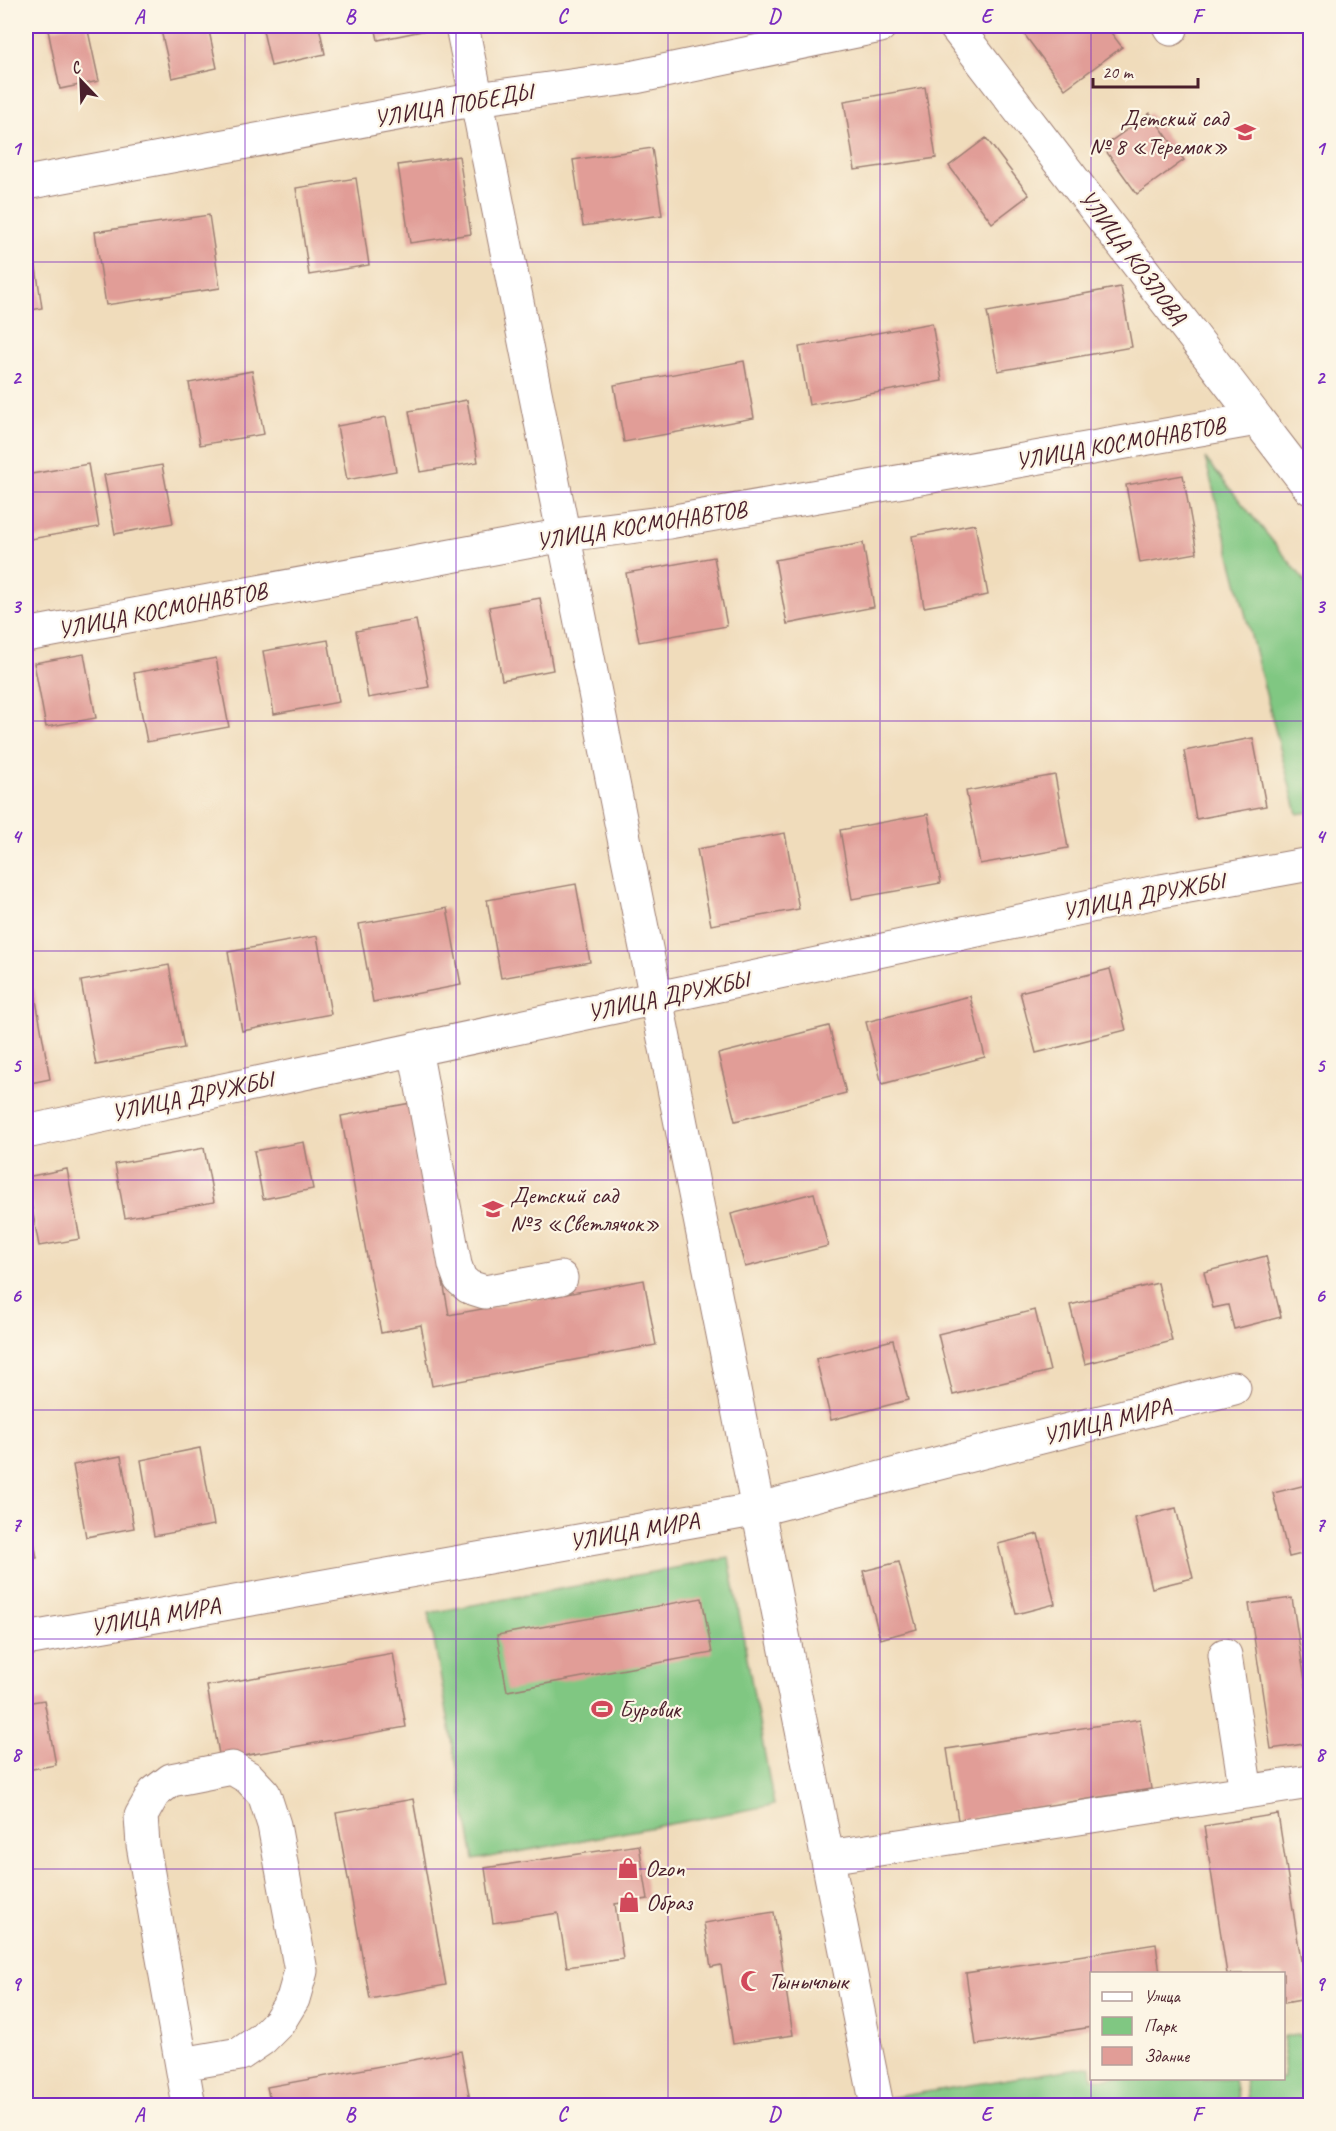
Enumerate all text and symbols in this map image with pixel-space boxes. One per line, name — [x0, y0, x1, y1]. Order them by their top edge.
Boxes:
text: A — [134, 4, 146, 29]
text: B — [345, 4, 357, 29]
text: C — [557, 4, 569, 29]
text: D — [768, 4, 782, 29]
text: E — [981, 4, 995, 29]
text: F — [1192, 4, 1206, 29]
north arrow — [51, 51, 111, 111]
scale bar — [1093, 51, 1198, 89]
text: С — [68, 57, 85, 79]
text: 20 m — [1102, 61, 1135, 83]
street label: УЛИЦА ПОБЕДЫ — [372, 76, 539, 134]
place label: Детский сад № 8 «Теремок» — [1089, 103, 1230, 161]
school or university icon: Детский сад № 8 «Теремок» — [1233, 120, 1257, 144]
text: 1 — [12, 136, 23, 161]
text: 1 — [1316, 136, 1327, 161]
street label: УЛИЦА КОЗЛОВА — [1073, 184, 1194, 331]
text: 2 — [12, 365, 23, 390]
text: 2 — [1316, 365, 1327, 390]
street label: УЛИЦА КОСМОНАВТОВ — [1013, 409, 1229, 476]
street label: УЛИЦА КОСМОНАВТОВ — [534, 493, 750, 556]
street label: УЛИЦА КОСМОНАВТОВ — [55, 575, 271, 645]
text: 3 — [12, 594, 23, 619]
text: 3 — [1316, 594, 1327, 619]
text: 4 — [12, 824, 24, 849]
text: 4 — [1316, 824, 1328, 849]
street label: УЛИЦА ДРУЖБЫ — [1060, 865, 1230, 926]
street label: УЛИЦА ДРУЖБЫ — [585, 963, 755, 1028]
text: 5 — [12, 1053, 23, 1078]
text: 5 — [1316, 1053, 1327, 1078]
street label: УЛИЦА ДРУЖБЫ — [109, 1063, 279, 1128]
place label: Детский сад №3 «Светлячок» — [510, 1180, 660, 1238]
school or university icon: Детский сад №3 «Светлячок» — [481, 1197, 505, 1221]
text: 6 — [11, 1283, 22, 1308]
text: 6 — [1315, 1283, 1326, 1308]
street label: УЛИЦА МИРА — [1040, 1390, 1175, 1451]
street label: УЛИЦА МИРА — [567, 1505, 702, 1557]
text: 7 — [12, 1512, 23, 1537]
text: 7 — [1316, 1512, 1327, 1537]
street label: УЛИЦА МИРА — [88, 1590, 223, 1642]
place label: Буровик — [619, 1694, 683, 1724]
sports icon: Буровик — [590, 1697, 614, 1721]
text: 8 — [12, 1742, 24, 1767]
text: 8 — [1316, 1742, 1328, 1767]
place label: Ozon — [645, 1853, 685, 1883]
shop icon: Ozon — [616, 1856, 640, 1880]
place label: Образ — [646, 1887, 694, 1917]
shop icon: Образ — [617, 1890, 641, 1914]
place label: Тынычлык — [768, 1966, 850, 1996]
mosque icon: Тынычлык — [739, 1969, 763, 1993]
text: 9 — [12, 1971, 23, 1996]
text: 9 — [1316, 1971, 1327, 1996]
legend — [1090, 1972, 1285, 2080]
text: Улица — [1144, 1985, 1181, 2007]
text: Парк — [1144, 2015, 1178, 2037]
text: Здание — [1144, 2045, 1190, 2067]
text: A — [134, 2102, 146, 2127]
text: B — [345, 2102, 357, 2127]
text: C — [557, 2102, 569, 2127]
text: D — [768, 2102, 782, 2127]
text: E — [981, 2102, 995, 2127]
text: F — [1192, 2102, 1206, 2127]

